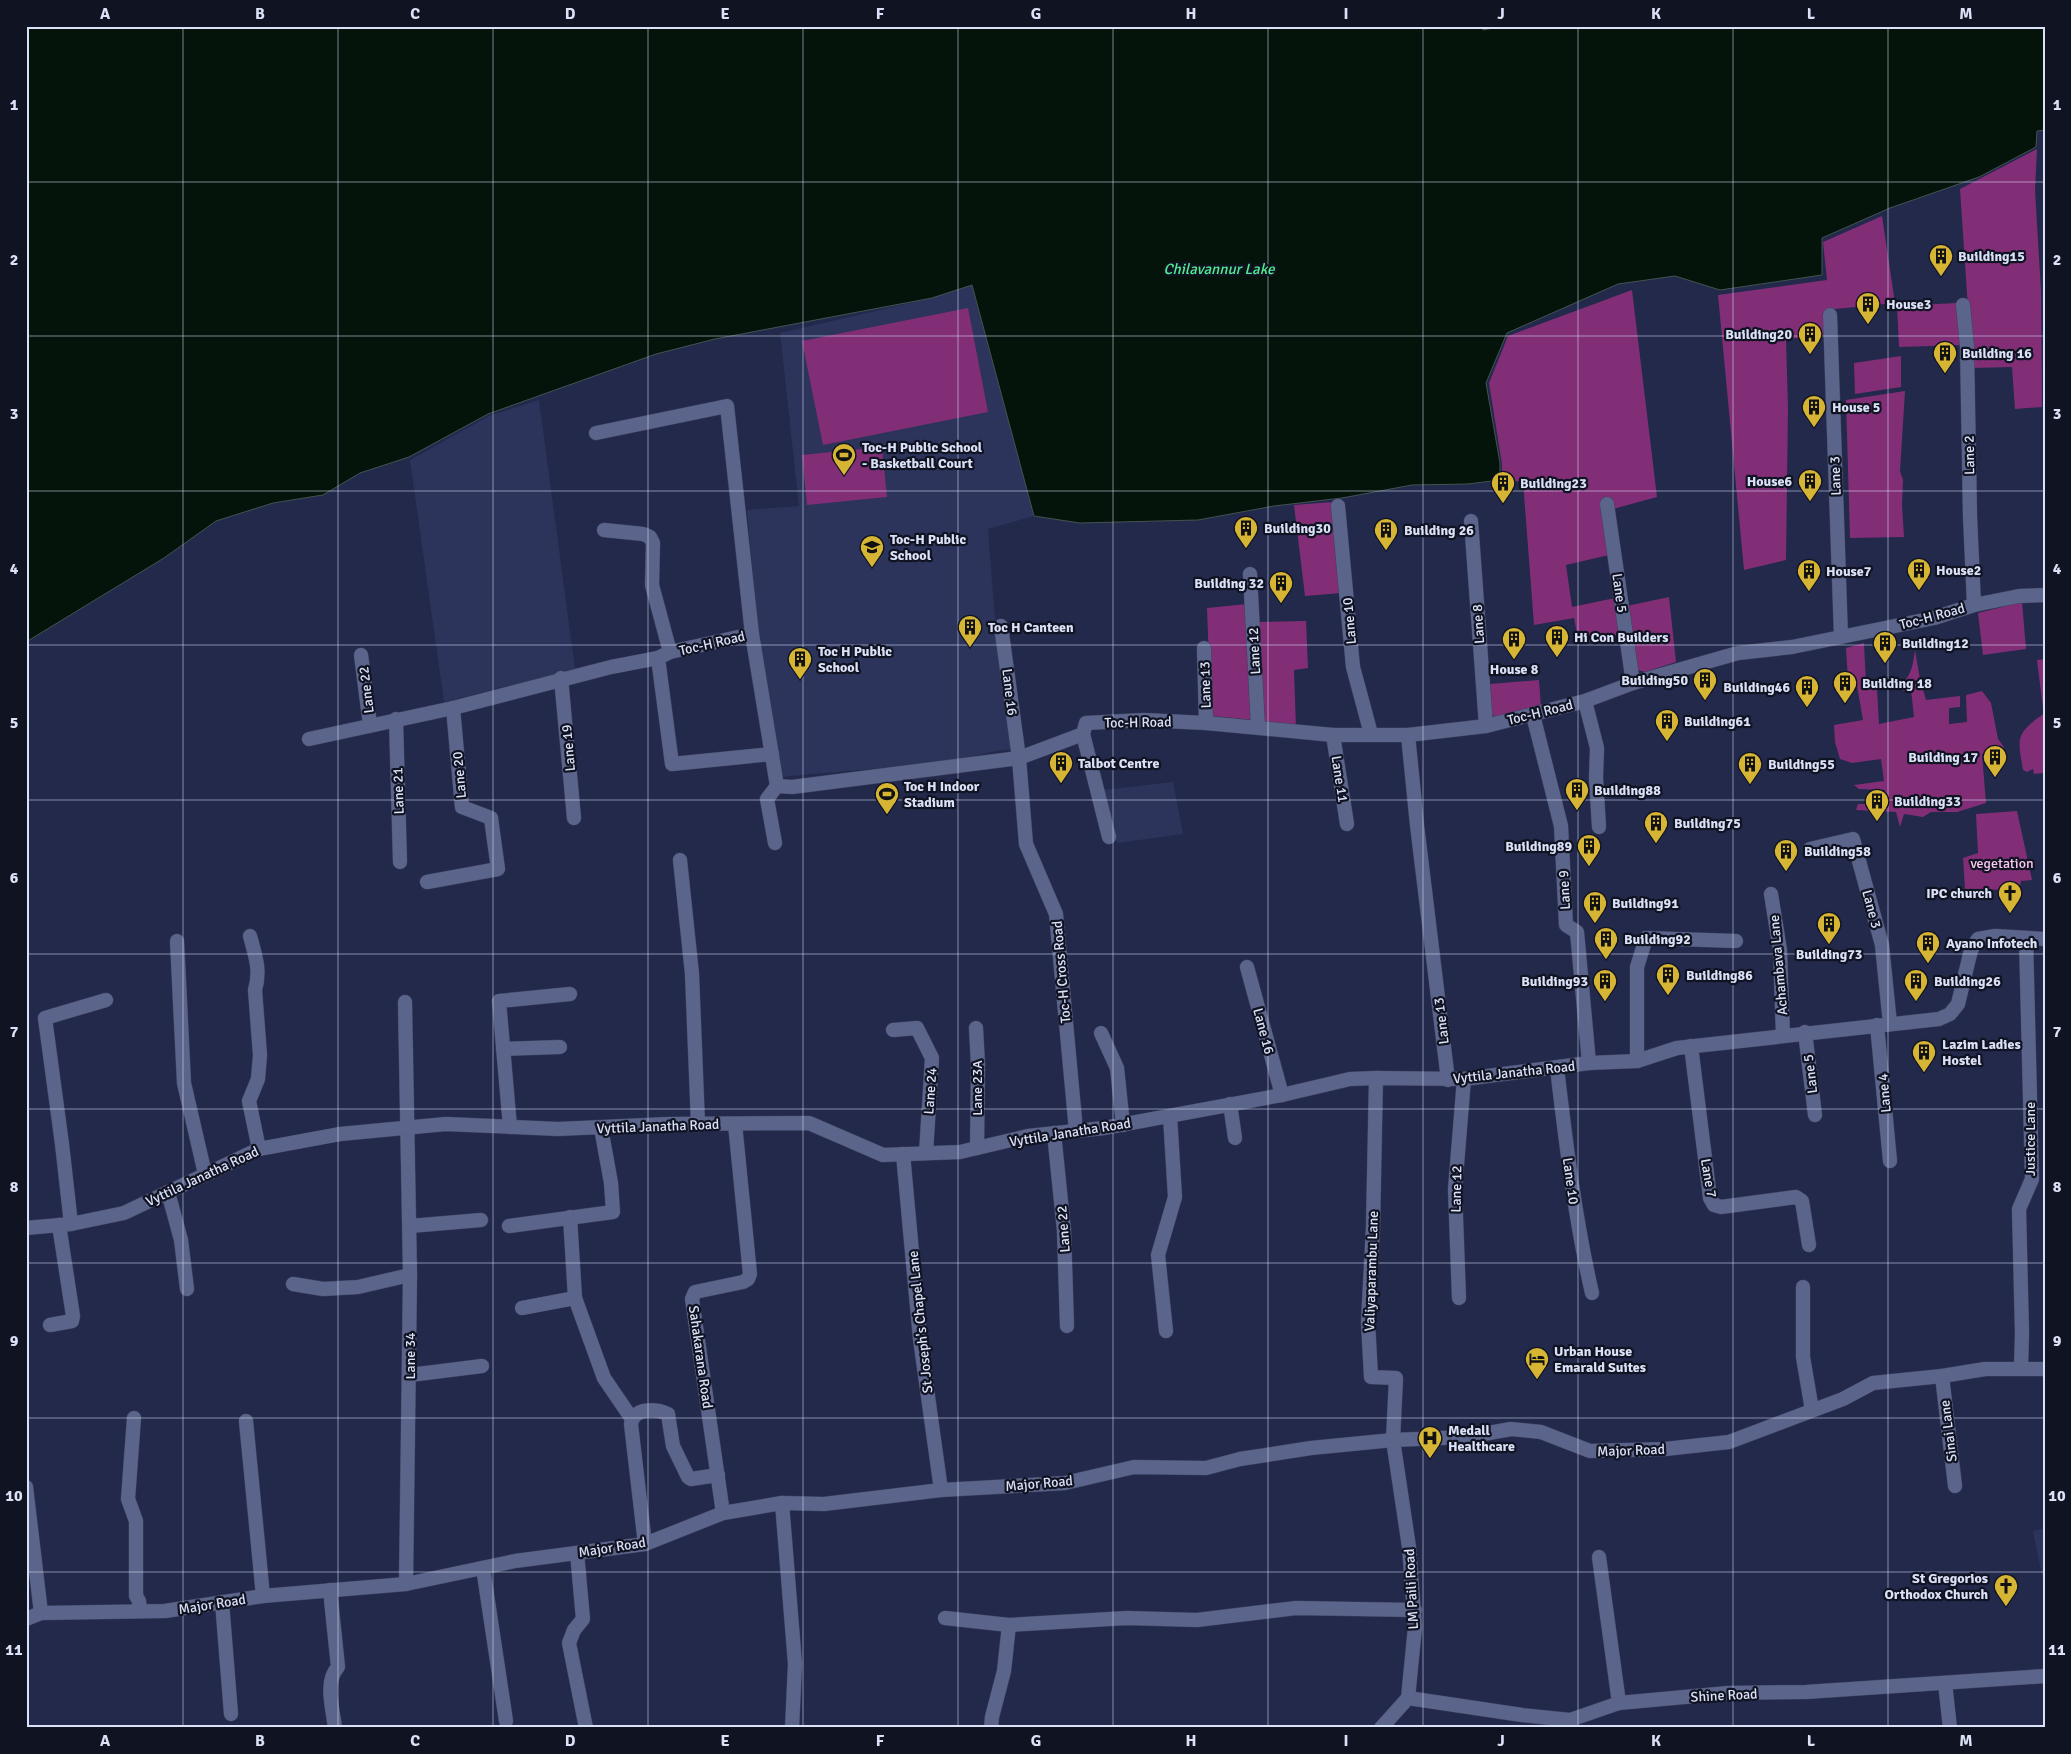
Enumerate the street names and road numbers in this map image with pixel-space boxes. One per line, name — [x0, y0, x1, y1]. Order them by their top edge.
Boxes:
street label: Lane 2 — [1961, 435, 1978, 475]
street label: Lane 3 — [1826, 456, 1845, 496]
street label: Lane 5 — [1608, 572, 1631, 614]
street label: Lane 10 — [1339, 597, 1360, 645]
street label: Toc-H Road — [1898, 600, 1967, 633]
street label: Lane 8 — [1469, 604, 1488, 644]
street label: Lane 12 — [1245, 627, 1264, 675]
street label: Toc-H Road — [678, 628, 747, 659]
street label: Lane 13 — [1196, 661, 1215, 709]
street label: Lane 22 — [355, 666, 378, 714]
street label: Lane 16 — [998, 668, 1021, 716]
street label: Toc-H Road — [1506, 696, 1575, 729]
street label: Toc-H Road — [1104, 713, 1172, 732]
street label: Lane 19 — [558, 724, 579, 772]
street label: Lane 20 — [449, 751, 470, 799]
street label: Lane 11 — [1327, 754, 1352, 804]
street label: Lane 21 — [389, 767, 408, 815]
street label: Lane 9 — [1555, 870, 1574, 910]
street label: Lane 3 — [1858, 888, 1885, 930]
street label: Achambava Lane — [1766, 914, 1791, 1016]
street label: Toc-H Cross Road — [1049, 920, 1074, 1024]
street label: Lane 13 — [1430, 997, 1453, 1045]
street label: Lane 16 — [1249, 1006, 1278, 1056]
street label: Lane 5 — [1800, 1053, 1821, 1095]
street label: Vyttila Janatha Road — [1452, 1058, 1576, 1087]
street label: Lane 23A — [969, 1060, 986, 1116]
street label: Lane 24 — [920, 1067, 941, 1115]
street label: Lane 4 — [1874, 1072, 1895, 1113]
street label: Justice Lane — [2022, 1102, 2039, 1176]
street label: Vyttila Janatha Road — [1008, 1114, 1132, 1150]
street label: Vyttila Janatha Road — [596, 1116, 720, 1137]
street label: Vyttila Janatha Road — [143, 1143, 261, 1210]
street label: Lane 10 — [1559, 1157, 1582, 1206]
street label: Lane 7 — [1697, 1157, 1720, 1199]
street label: Lane 12 — [1448, 1165, 1465, 1213]
street label: Lane 22 — [1053, 1205, 1074, 1253]
street label: Valiyaparambu Lane — [1361, 1210, 1382, 1332]
street label: St Joseph's Chapel Lane — [905, 1250, 936, 1394]
street label: Sahakarana Road — [685, 1305, 716, 1410]
street label: Lane 34 — [402, 1332, 419, 1380]
street label: Sinai Lane — [1936, 1399, 1961, 1463]
street label: Major Road — [1597, 1441, 1665, 1460]
street label: Major Road — [1005, 1472, 1074, 1495]
street label: Major Road — [577, 1534, 647, 1561]
street label: LM Paili Road — [1401, 1548, 1422, 1630]
street label: Major Road — [177, 1591, 247, 1618]
street label: Shine Road — [1690, 1685, 1758, 1706]

